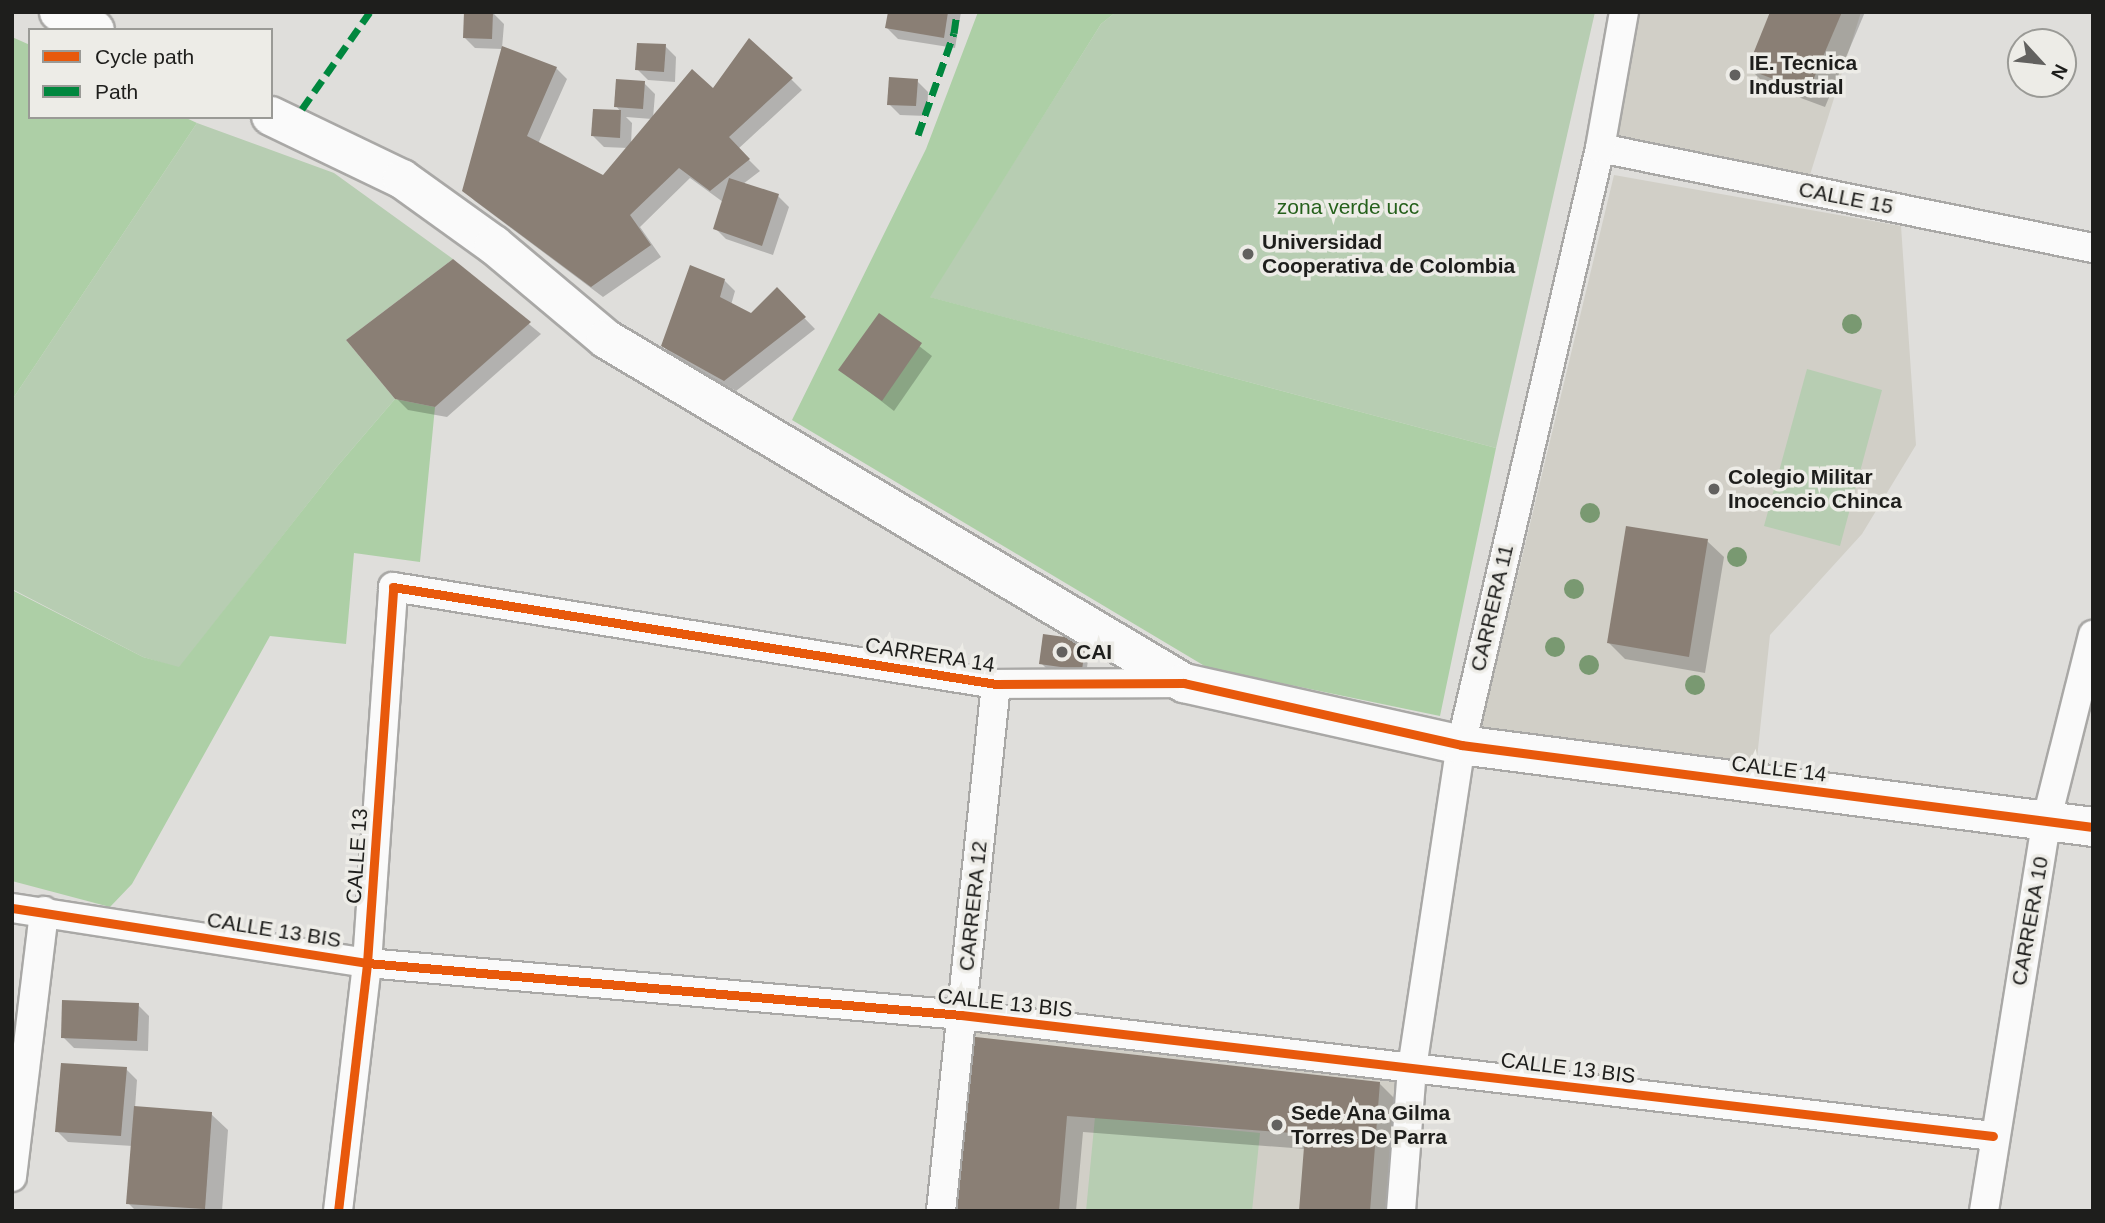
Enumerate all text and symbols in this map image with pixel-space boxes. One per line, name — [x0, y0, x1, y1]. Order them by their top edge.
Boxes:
legend — [28, 28, 273, 119]
north arrow — [2007, 28, 2077, 98]
text: Cycle path — [95, 45, 194, 68]
place label: IE. Tecnica Industrial — [1749, 50, 1857, 100]
text: N — [2047, 61, 2072, 83]
marker: IE. Tecnica Industrial — [1727, 67, 1743, 83]
text: Path — [95, 80, 138, 103]
street label: CALLE 15 — [1797, 176, 1895, 220]
park label: zona verde ucc — [1277, 194, 1419, 220]
place label: Universidad Cooperativa de Colombia — [1262, 229, 1515, 279]
marker: Universidad Cooperativa de Colombia — [1240, 246, 1256, 262]
place label: Colegio Militar Inocencio Chinca — [1728, 464, 1902, 514]
marker: Colegio Militar Inocencio Chinca — [1706, 481, 1722, 497]
street label: CARRERA 11 — [1465, 542, 1519, 674]
street label: CARRERA 14 — [863, 632, 997, 678]
place label: CAI — [1076, 639, 1112, 665]
marker: CAI — [1054, 644, 1070, 660]
street label: CALLE 14 — [1730, 751, 1828, 787]
street label: CALLE 13 — [341, 807, 373, 905]
street label: CARRERA 12 — [954, 839, 992, 973]
street label: CARRERA 10 — [2006, 854, 2054, 988]
street label: CALLE 13 BIS — [205, 907, 343, 953]
street label: CALLE 13 BIS — [936, 983, 1074, 1023]
street label: CALLE 13 BIS — [1499, 1047, 1637, 1089]
place label: Sede Ana Gilma Torres De Parra — [1291, 1100, 1451, 1150]
marker: Sede Ana Gilma Torres De Parra — [1269, 1117, 1285, 1133]

